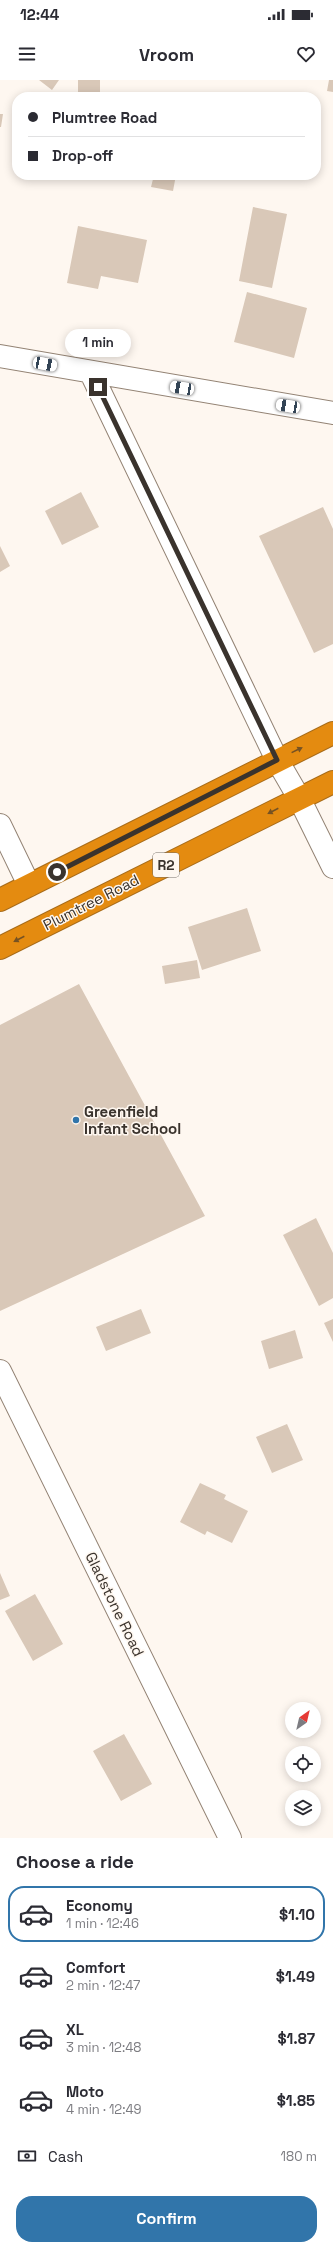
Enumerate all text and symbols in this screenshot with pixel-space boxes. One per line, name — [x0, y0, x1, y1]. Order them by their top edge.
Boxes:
text: 12:44 — [20, 5, 59, 24]
icon: menu — [16, 43, 38, 65]
text: Vroom — [139, 43, 194, 66]
icon: heart — [295, 43, 317, 65]
text: Plumtree Road — [52, 108, 157, 127]
text: Drop-off — [52, 146, 113, 165]
callout: 1 min — [65, 329, 131, 357]
text: 1 min — [82, 334, 114, 351]
car — [32, 356, 58, 372]
route end — [89, 378, 107, 396]
car — [169, 380, 195, 396]
car — [275, 398, 301, 414]
one-way arrow — [291, 747, 303, 753]
one-way arrow — [267, 808, 278, 814]
road number: R2 — [153, 853, 179, 877]
route start — [48, 863, 66, 881]
street label: Plumtree Road — [40, 870, 142, 934]
one-way arrow — [13, 935, 25, 942]
place label: Greenfield Infant School — [84, 1102, 181, 1138]
marker: Greenfield Infant School — [71, 1115, 81, 1125]
street label: Gladstone Road — [81, 1549, 149, 1659]
north arrow — [285, 1702, 321, 1738]
map controls — [285, 1702, 321, 1826]
button: locate — [285, 1746, 321, 1782]
button: layers — [285, 1790, 321, 1826]
text: Choose a ride — [16, 1850, 134, 1873]
icon: car — [18, 1896, 54, 1932]
text: Economy — [66, 1896, 133, 1915]
text: $1.10 — [279, 1905, 315, 1924]
text: 1 min · 12:46 — [66, 1915, 139, 1932]
icon: car — [18, 1958, 54, 1994]
text: Comfort — [66, 1958, 126, 1977]
text: $1.49 — [276, 1967, 315, 1986]
text: 2 min · 12:47 — [66, 1977, 140, 1994]
icon: car — [18, 2020, 54, 2056]
text: XL — [66, 2020, 84, 2039]
text: $1.87 — [277, 2029, 315, 2048]
text: 3 min · 12:48 — [66, 2039, 141, 2056]
icon: car — [18, 2082, 54, 2118]
text: Moto — [66, 2082, 104, 2101]
text: $1.85 — [277, 2091, 315, 2110]
text: 4 min · 12:49 — [66, 2101, 142, 2118]
icon: cash — [16, 2145, 38, 2167]
text: Cash — [48, 2147, 83, 2166]
text: 180 m — [281, 2148, 317, 2165]
button: Confirm — [16, 2196, 317, 2242]

